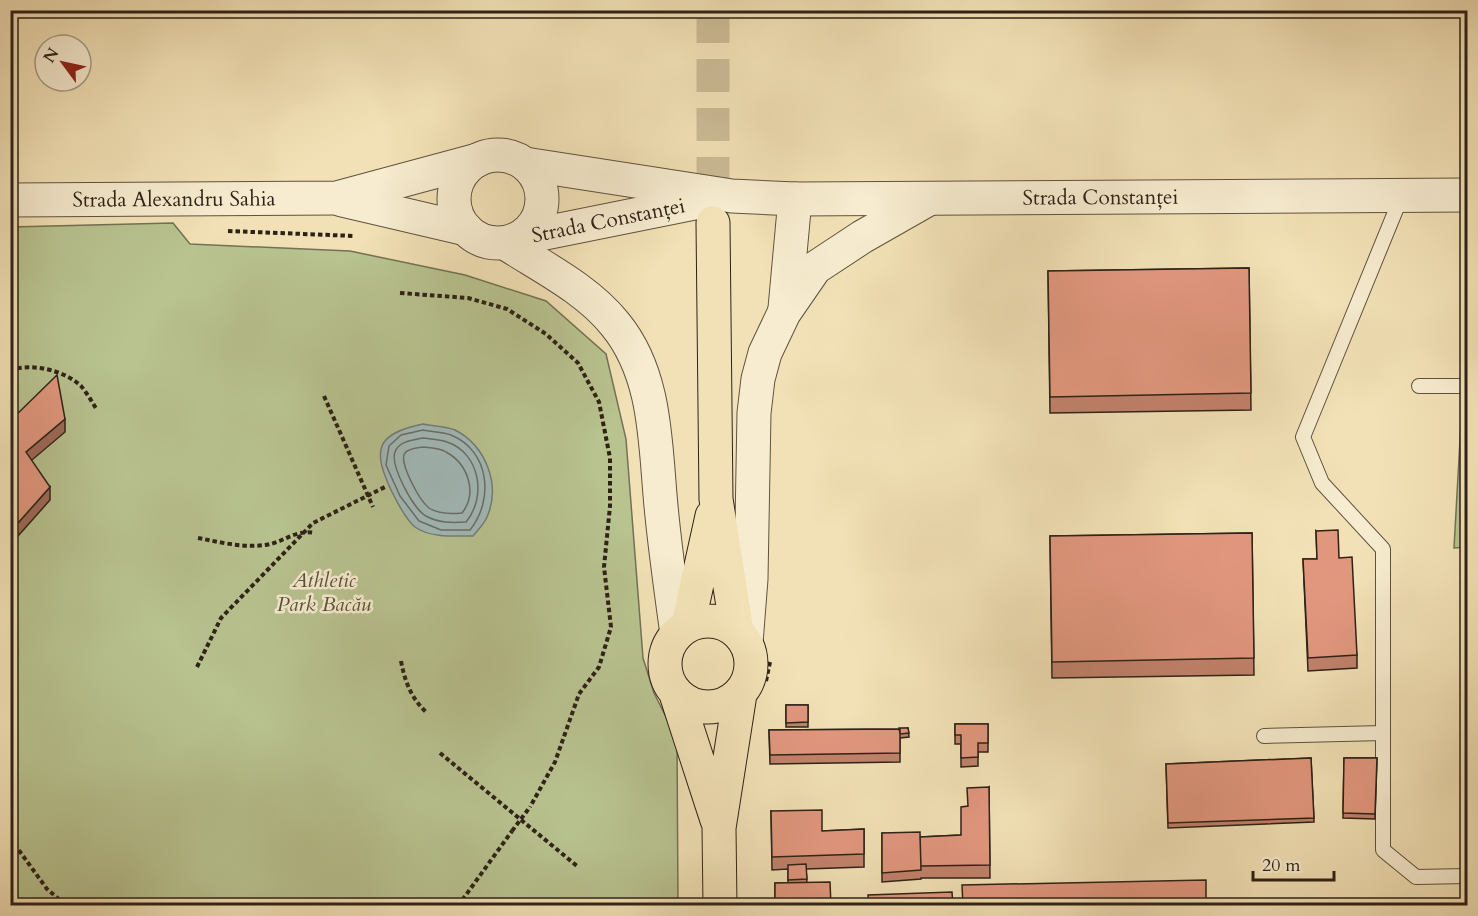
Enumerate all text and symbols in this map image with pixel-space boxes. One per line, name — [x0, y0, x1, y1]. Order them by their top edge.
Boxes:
north arrow — [33, 33, 93, 93]
text: N — [38, 43, 64, 67]
street label: Strada Constanței — [1022, 183, 1179, 213]
street label: Strada Alexandru Sahia — [72, 184, 276, 215]
street label: Strada Constanței — [529, 191, 688, 250]
park label: Athletic Park Bacău — [277, 566, 372, 619]
scale bar — [1253, 844, 1334, 882]
text: 20 m — [1262, 853, 1301, 878]

